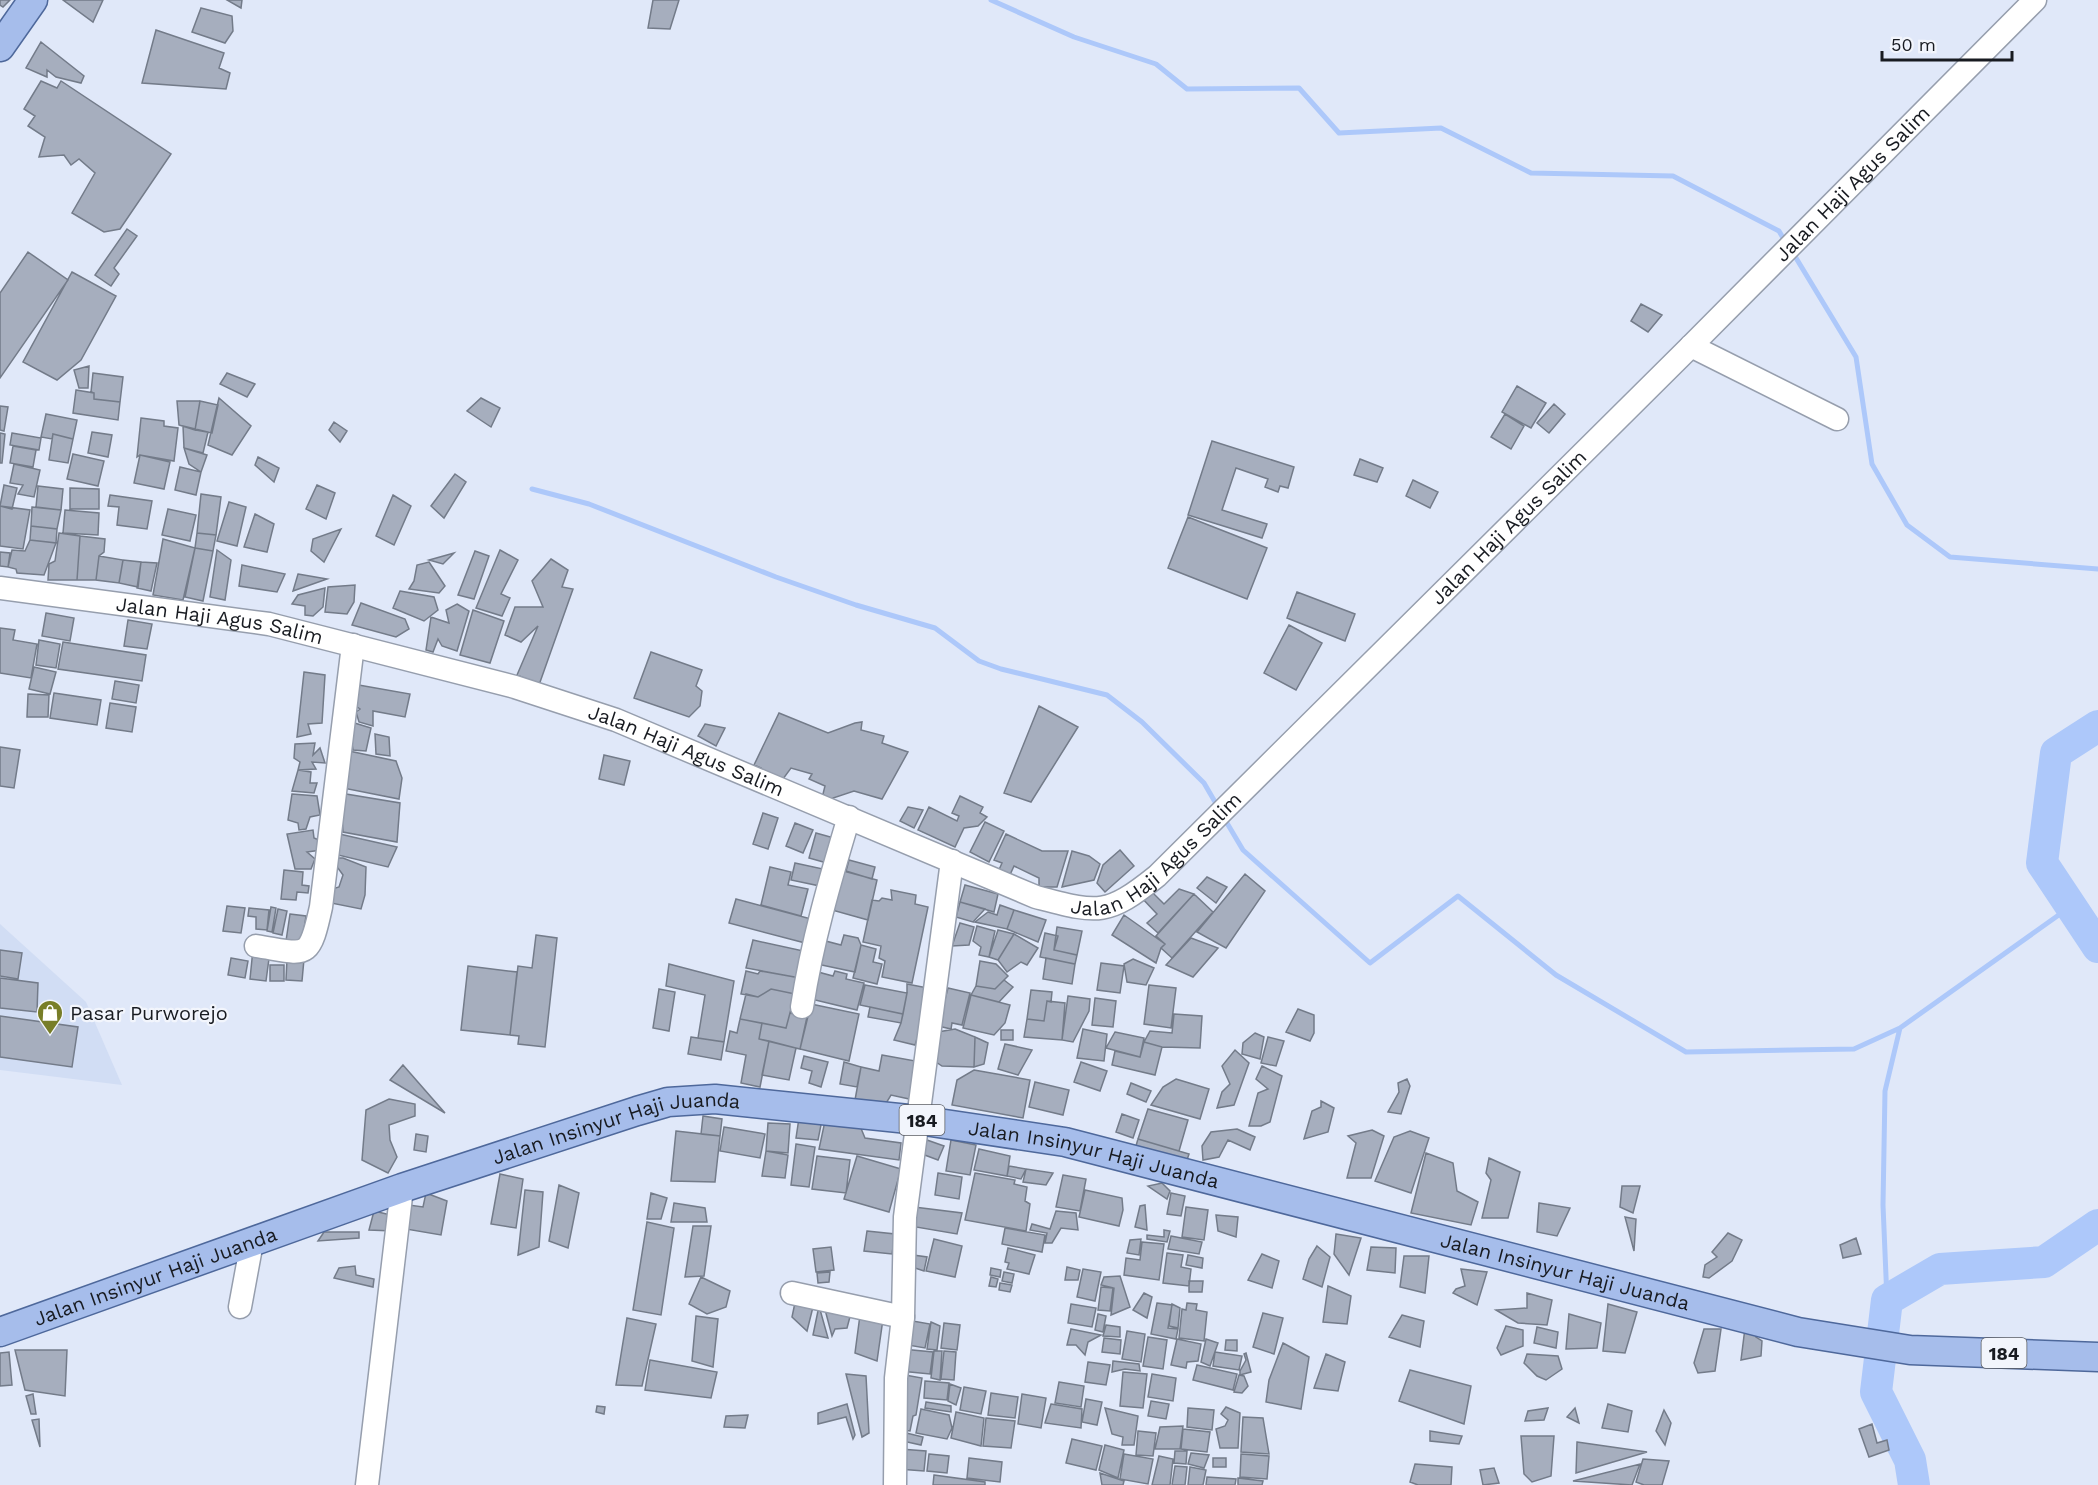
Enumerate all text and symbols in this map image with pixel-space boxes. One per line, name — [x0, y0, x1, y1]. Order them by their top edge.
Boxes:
scale bar — [1882, 24, 2012, 62]
text: 50 m — [1891, 34, 1936, 55]
street label: Jalan Haji Agus Salim — [1770, 101, 1935, 266]
street label: Jalan Haji Agus Salim — [1426, 445, 1591, 609]
street label: Jalan Haji Agus Salim — [115, 592, 326, 649]
street label: Jalan Haji Agus Salim — [585, 700, 788, 801]
street label: Jalan Haji Agus Salim — [1069, 787, 1246, 921]
shop icon: Pasar Purworejo — [35, 998, 65, 1036]
place label: Pasar Purworejo — [70, 1001, 228, 1025]
street label: Jalan Insinyur Haji Juanda — [489, 1087, 742, 1170]
road number: 184 — [900, 1105, 944, 1135]
street label: Jalan Insinyur Haji Juanda — [967, 1116, 1222, 1193]
street label: Jalan Insinyur Haji Juanda — [31, 1222, 280, 1331]
street label: Jalan Insinyur Haji Juanda — [1438, 1228, 1692, 1315]
road number: 184 — [1982, 1338, 2026, 1368]

